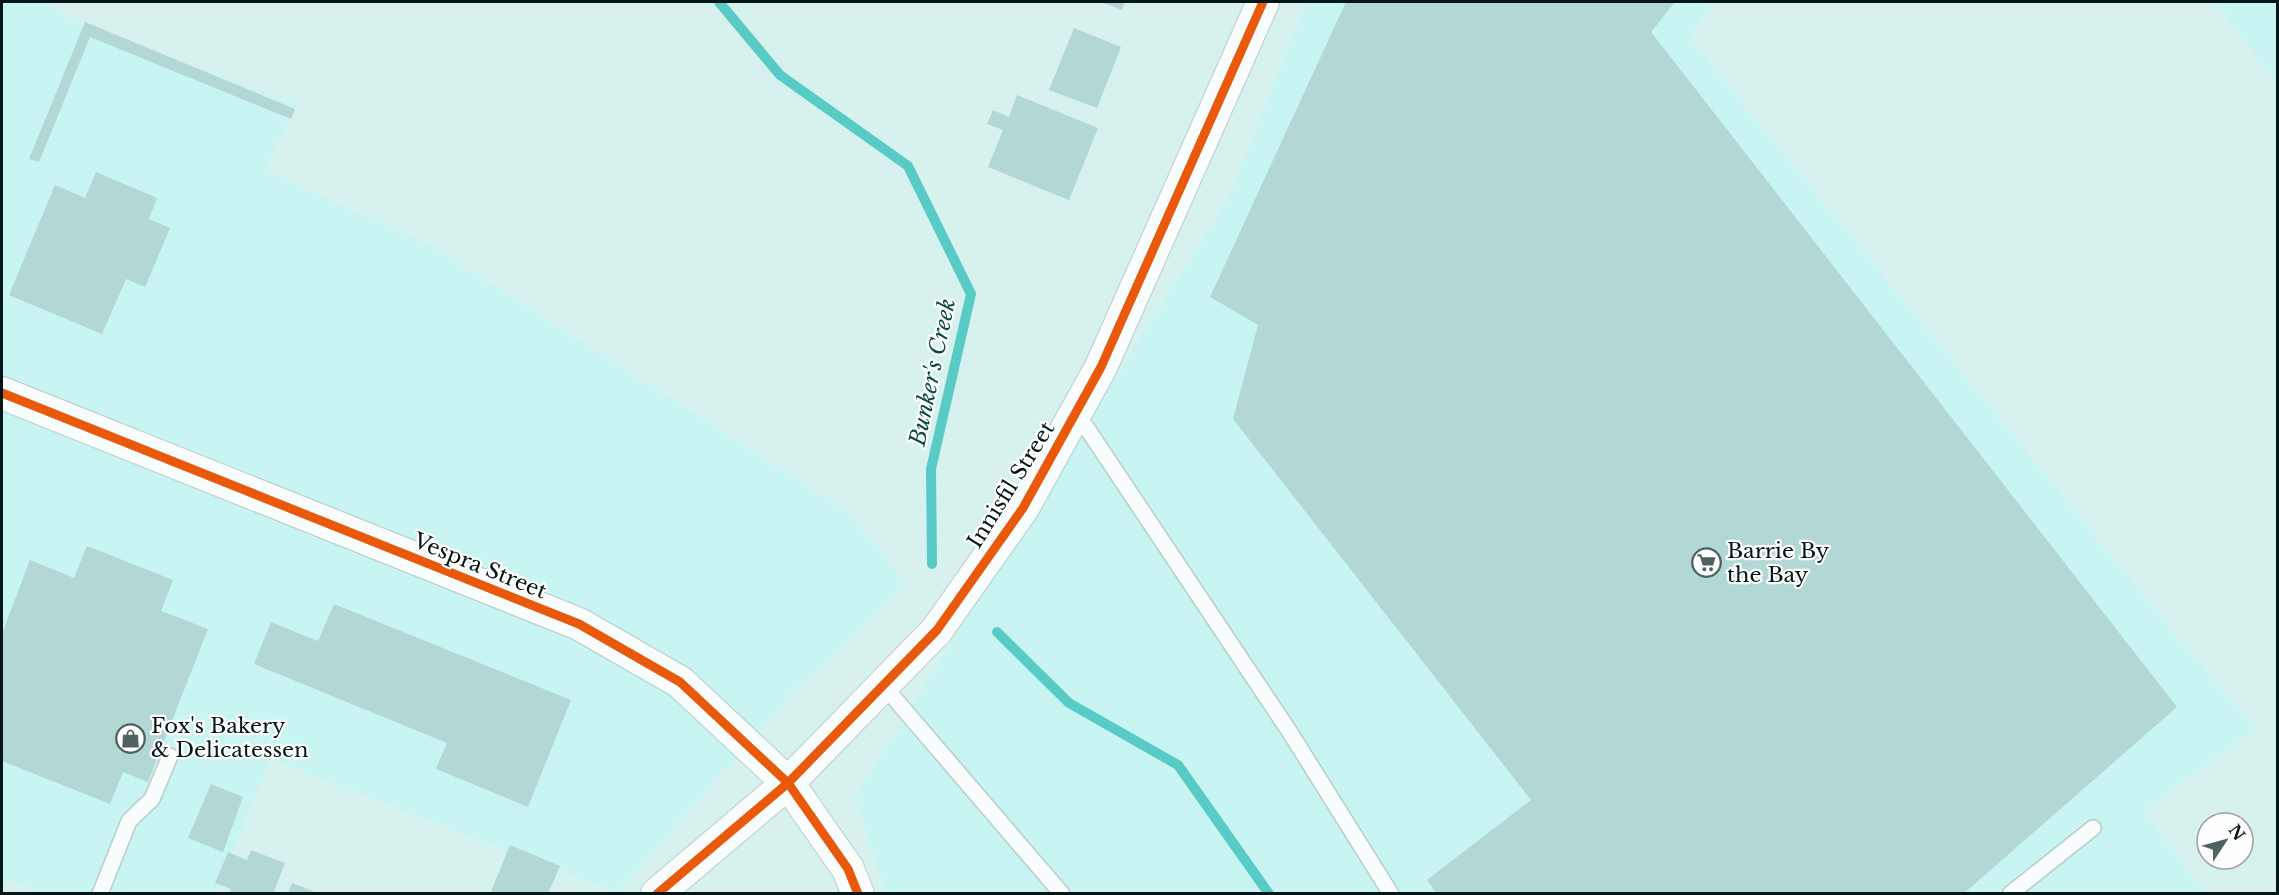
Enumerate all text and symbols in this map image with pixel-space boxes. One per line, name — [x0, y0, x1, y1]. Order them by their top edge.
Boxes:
water label: Bunker's Creek — [903, 296, 961, 449]
street label: Innisfil Street — [962, 417, 1060, 553]
street label: Vespra Street — [409, 527, 550, 605]
place label: Barrie By the Bay — [1727, 538, 1830, 588]
supermarket icon: Barrie By the Bay — [1690, 547, 1722, 579]
place label: Fox's Bakery & Delicatessen — [151, 713, 308, 763]
shop icon: Fox's Bakery & Delicatessen — [114, 722, 146, 754]
north arrow — [2195, 811, 2255, 871]
text: N — [2225, 820, 2250, 844]

